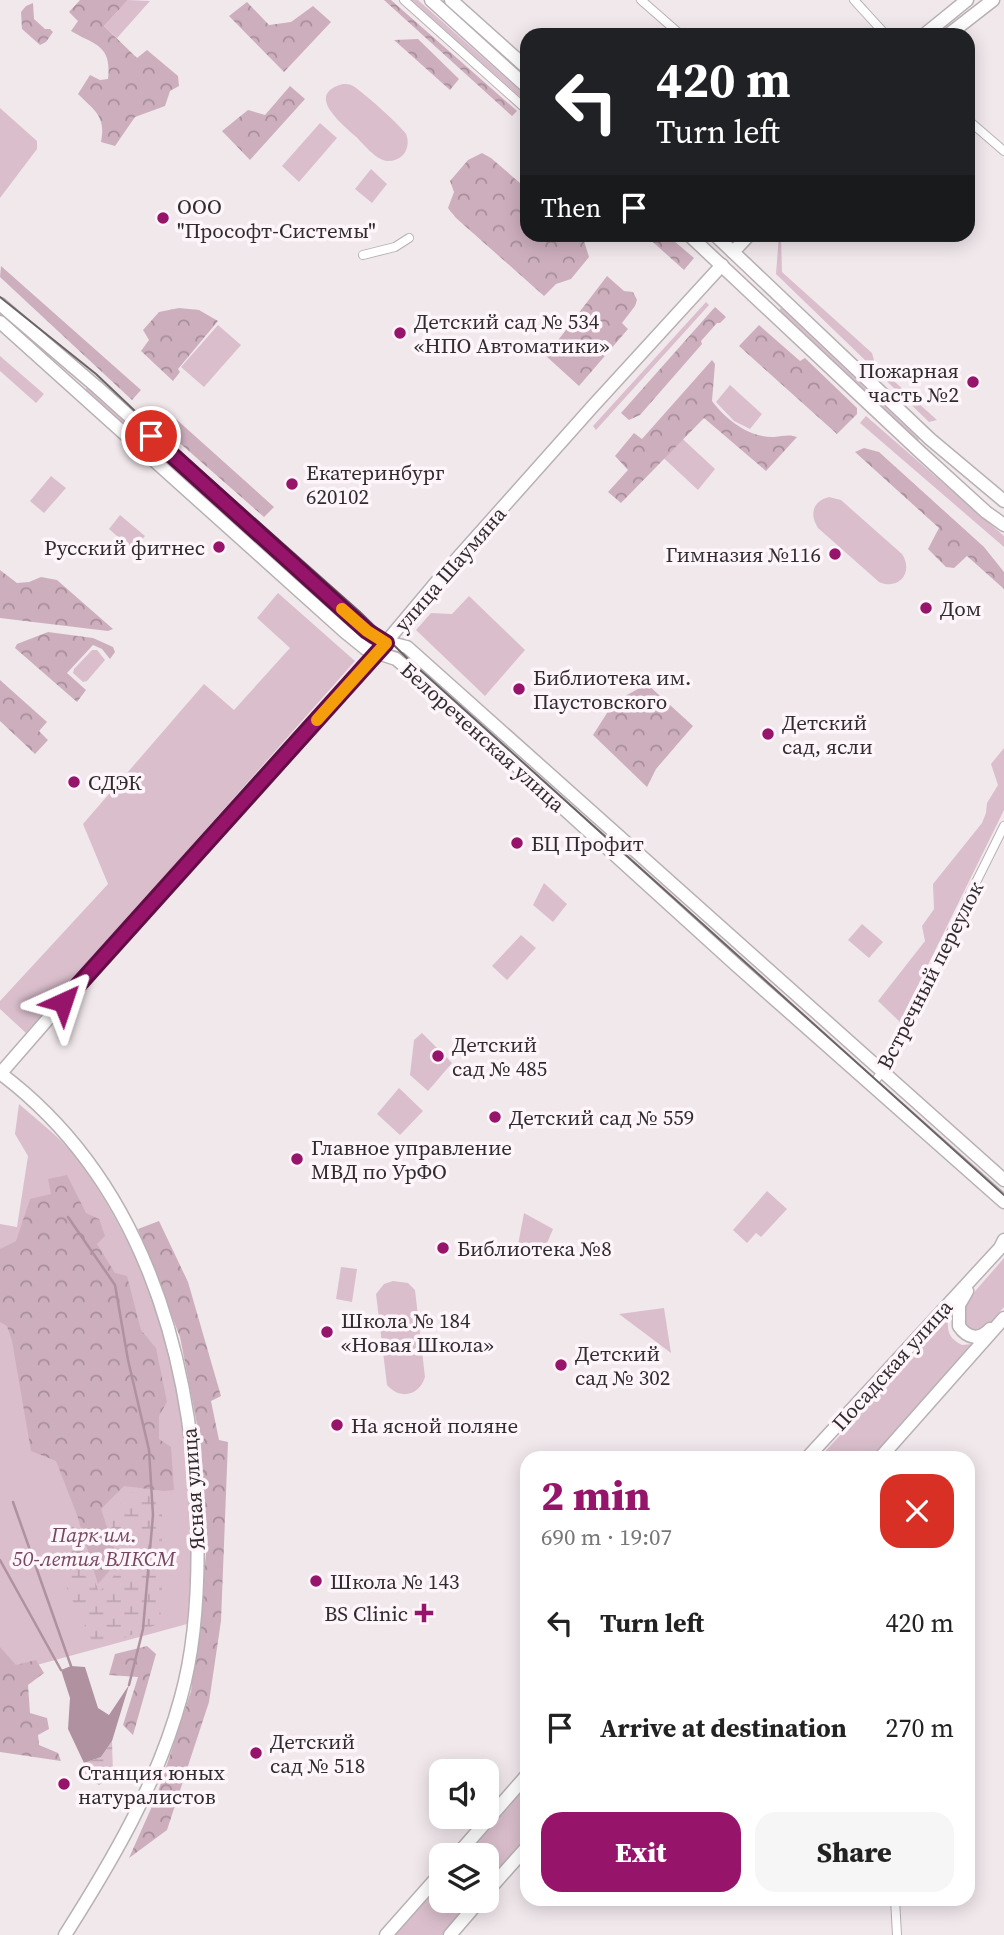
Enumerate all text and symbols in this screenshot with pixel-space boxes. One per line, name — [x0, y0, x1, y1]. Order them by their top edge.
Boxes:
text: 420 m — [656, 46, 791, 113]
icon: left — [541, 56, 632, 147]
text: Turn left — [656, 110, 780, 154]
icon: arrive — [615, 189, 653, 227]
text: Then — [541, 190, 601, 226]
place label: ООО "Прософт-Системы" — [177, 192, 376, 245]
marker: ООО "Прософт-Системы" — [155, 210, 171, 226]
place label: Детский сад № 534 «НПО Автоматики» — [414, 307, 610, 360]
marker: Детский сад № 534 «НПО Автоматики» — [392, 325, 408, 341]
place label: Пожарная часть №2 — [859, 356, 959, 409]
marker: Пожарная часть №2 — [965, 374, 981, 390]
pin — [121, 406, 181, 466]
icon: arrive — [132, 417, 170, 455]
place label: Екатеринбург 620102 — [306, 458, 445, 511]
marker: Екатеринбург 620102 — [284, 476, 300, 492]
street label: улица Шаумяна — [387, 500, 513, 638]
place label: Русский фитнес — [44, 533, 205, 562]
marker: Русский фитнес — [211, 539, 227, 555]
place label: Гимназия №116 — [665, 540, 821, 569]
marker: Гимназия №116 — [827, 546, 843, 562]
place label: Дом — [940, 594, 981, 623]
marker: Дом — [918, 600, 934, 616]
street label: Белореченская улица — [395, 655, 572, 819]
place label: Библиотека им. Паустовского — [533, 663, 691, 716]
marker: Библиотека им. Паустовского — [511, 681, 527, 697]
place label: Детский сад, ясли — [782, 708, 873, 761]
marker: Детский сад, ясли — [760, 726, 776, 742]
place label: СДЭК — [88, 768, 142, 797]
marker: СДЭК — [66, 774, 82, 790]
place label: БЦ Профит — [531, 829, 644, 858]
marker: БЦ Профит — [509, 835, 525, 851]
street label: Встречный переулок — [870, 876, 990, 1074]
position arrow — [26, 965, 100, 1039]
place label: Детский сад № 485 — [452, 1030, 547, 1083]
marker: Детский сад № 485 — [430, 1048, 446, 1064]
place label: Детский сад № 559 — [509, 1103, 694, 1132]
marker: Детский сад № 559 — [487, 1109, 503, 1125]
place label: Главное управление МВД по УрФО — [311, 1133, 512, 1186]
marker: Главное управление МВД по УрФО — [289, 1151, 305, 1167]
place label: Библиотека №8 — [457, 1234, 612, 1263]
marker: Библиотека №8 — [435, 1240, 451, 1256]
street label: Посадская улица — [825, 1293, 959, 1437]
place label: Школа № 184 «Новая Школа» — [341, 1306, 494, 1359]
marker: Школа № 184 «Новая Школа» — [319, 1324, 335, 1340]
place label: Детский сад № 302 — [575, 1339, 670, 1392]
marker: Детский сад № 302 — [553, 1357, 569, 1373]
place label: На ясной поляне — [351, 1411, 518, 1440]
marker: На ясной поляне — [329, 1417, 345, 1433]
street label: Ясная улица — [174, 1427, 212, 1551]
text: 2 min — [541, 1466, 651, 1524]
button: close — [880, 1474, 954, 1548]
park label: Парк им. 50-летия ВЛКСМ — [12, 1520, 176, 1573]
text: 690 m · 19:07 — [541, 1521, 672, 1553]
place label: Школа № 143 — [330, 1567, 460, 1596]
marker: Школа № 143 — [308, 1573, 324, 1589]
place label: BS Clinic — [324, 1599, 408, 1628]
marker: BS Clinic — [414, 1603, 434, 1623]
icon: left — [541, 1604, 579, 1642]
text: Turn left — [600, 1605, 704, 1641]
text: 420 m — [886, 1605, 954, 1641]
icon: arrive — [541, 1709, 579, 1747]
text: Arrive at destination — [600, 1710, 847, 1746]
text: 270 m — [886, 1710, 954, 1746]
place label: Детский сад № 518 — [270, 1727, 365, 1780]
marker: Детский сад № 518 — [248, 1745, 264, 1761]
place label: Станция юных натуралистов — [78, 1758, 225, 1811]
map controls — [429, 1759, 499, 1913]
button: sound — [429, 1759, 499, 1829]
marker: Станция юных натуралистов — [56, 1776, 72, 1792]
button: Exit — [541, 1812, 741, 1892]
button: Share — [755, 1812, 954, 1892]
button: layers — [429, 1843, 499, 1913]

